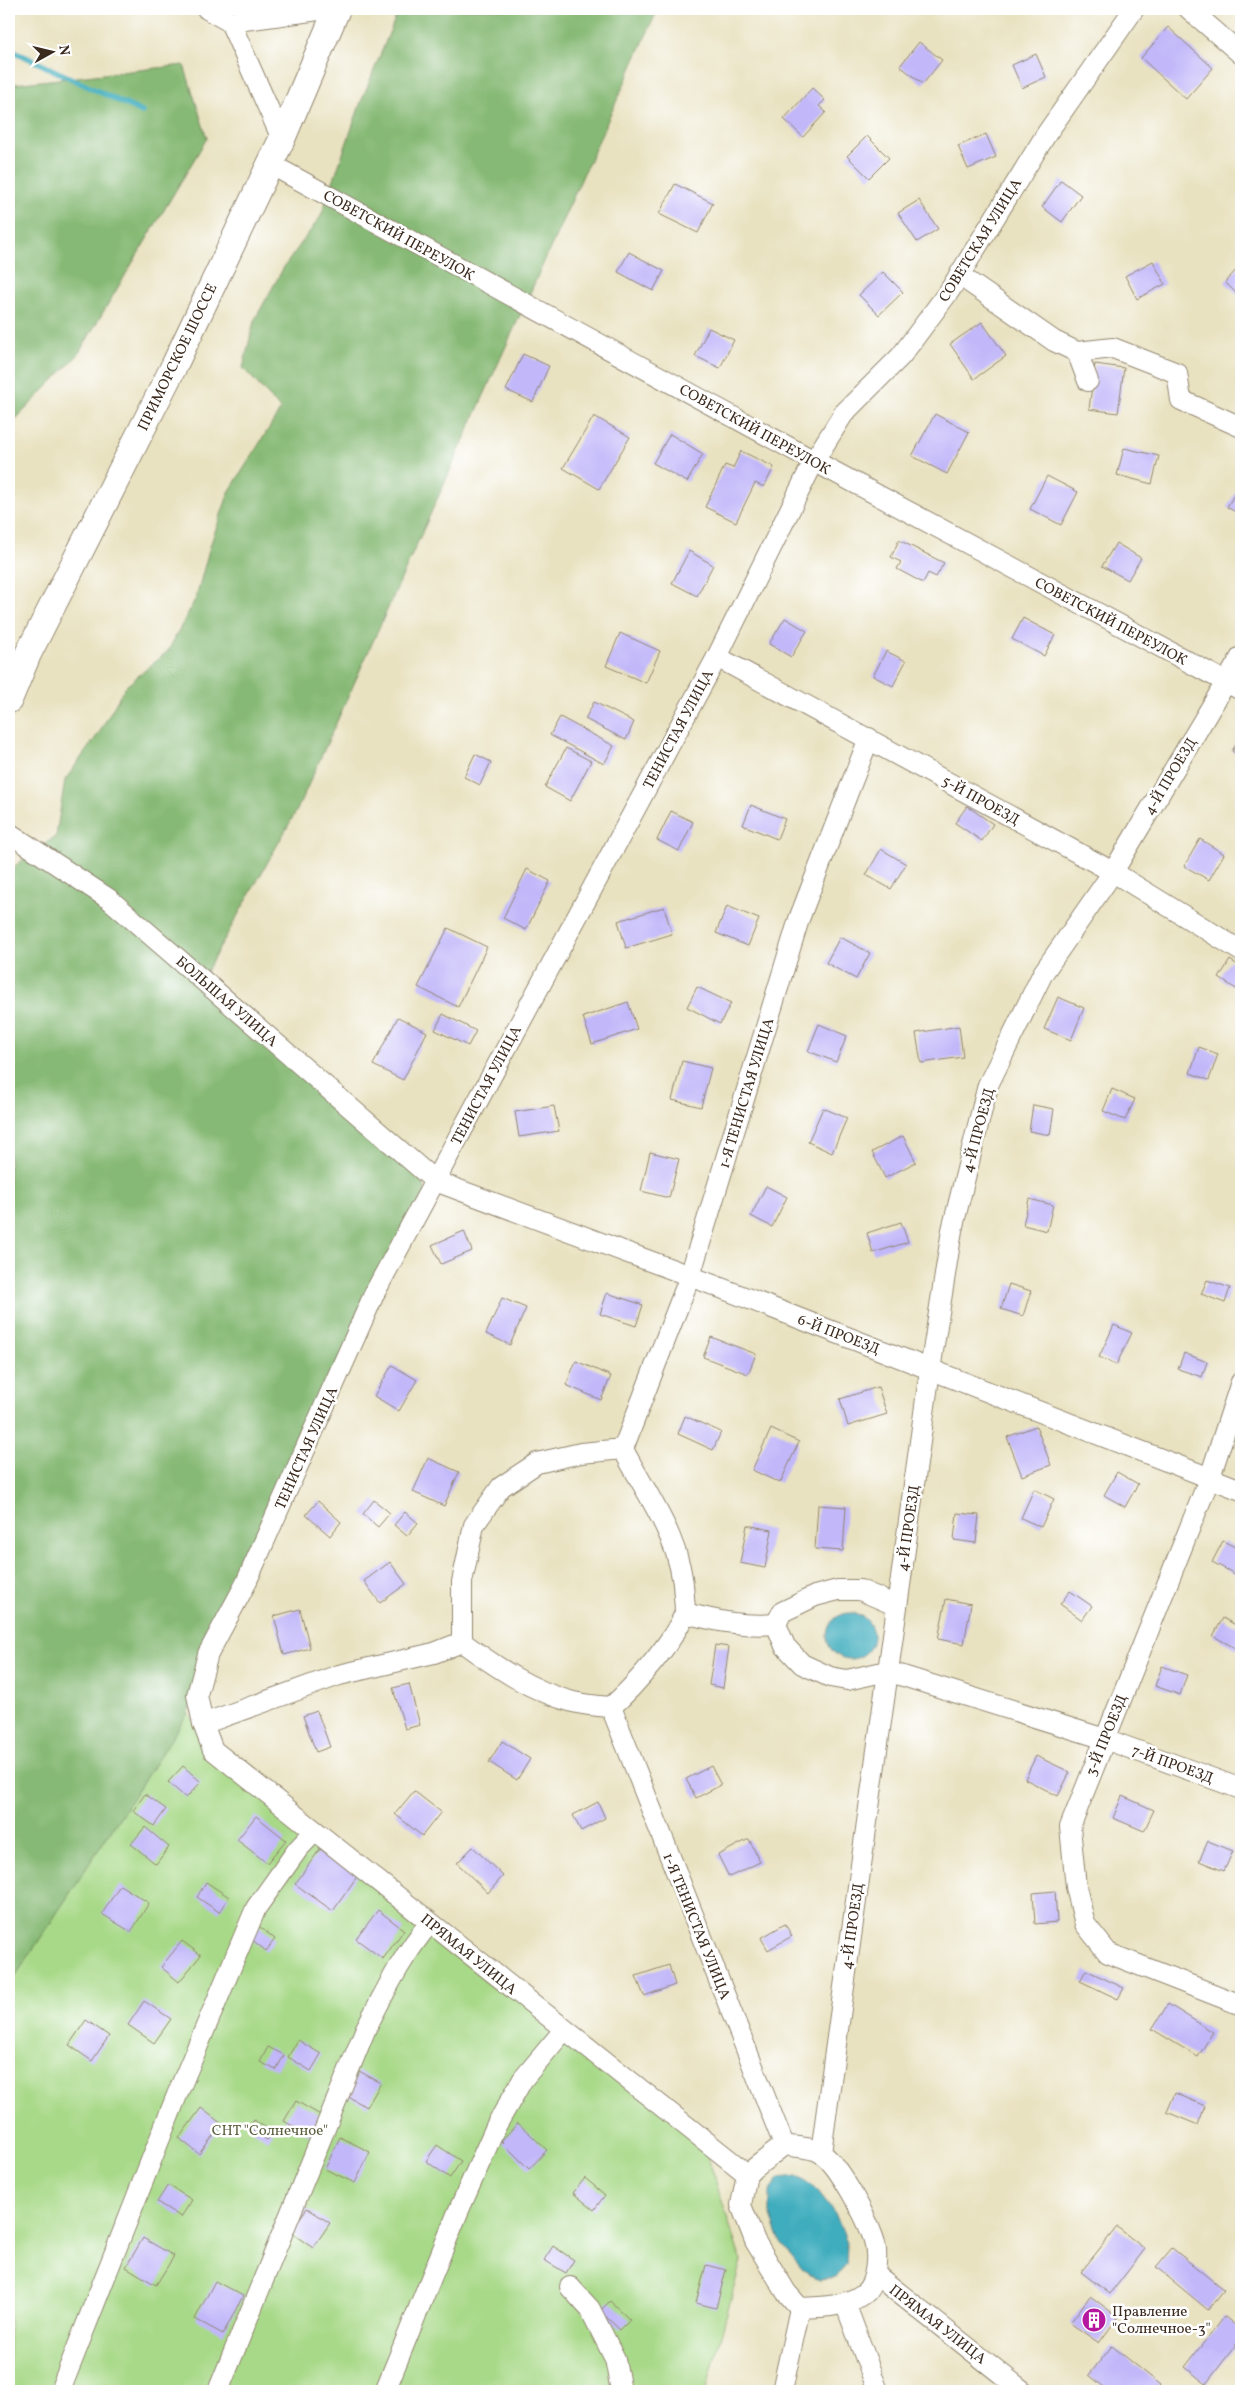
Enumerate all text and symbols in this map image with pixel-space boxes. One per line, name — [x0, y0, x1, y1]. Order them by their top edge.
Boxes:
north arrow — [28, 28, 78, 78]
text: N — [53, 44, 74, 57]
street label: СОВЕТСКАЯ УЛИЦА — [935, 175, 1028, 307]
street label: СОВЕТСКИЙ ПЕРЕУЛОК — [319, 186, 478, 287]
street label: ПРИМОРСКОЕ ШОССЕ — [133, 280, 223, 435]
street label: СОВЕТСКИЙ ПЕРЕУЛОК — [675, 380, 834, 481]
street label: СОВЕТСКИЙ ПЕРЕУЛОК — [1030, 573, 1190, 671]
street label: ТЕНИСТАЯ УЛИЦА — [639, 666, 720, 793]
street label: 4-Й ПРОЕЗД — [1140, 734, 1203, 820]
street label: 5-Й ПРОЕЗД — [938, 771, 1023, 831]
street label: БОЛЬШАЯ УЛИЦА — [170, 952, 282, 1053]
street label: 1-Я ТЕНИСТАЯ УЛИЦА — [715, 1015, 780, 1171]
street label: ТЕНИСТАЯ УЛИЦА — [447, 1022, 528, 1149]
street label: 4-Й ПРОЕЗД — [958, 1085, 1001, 1175]
street label: 6-Й ПРОЕЗД — [794, 1310, 883, 1361]
street label: ТЕНИСТАЯ УЛИЦА — [271, 1383, 344, 1513]
street label: 4-Й ПРОЕЗД — [893, 1483, 926, 1573]
street label: 3-Й ПРОЕЗД — [1081, 1691, 1133, 1780]
street label: 7-Й ПРОЕЗД — [1129, 1741, 1216, 1790]
street label: 1-Я ТЕНИСТАЯ УЛИЦА — [657, 1850, 735, 2003]
street label: 4-Й ПРОЕЗД — [837, 1881, 870, 1971]
street label: ПРЯМАЯ УЛИЦА — [415, 1910, 521, 2001]
park label: СНТ "Солнечное" — [212, 2121, 328, 2142]
street label: ПРЯМАЯ УЛИЦА — [884, 2280, 991, 2370]
place label: Правление "Солнечное-3" — [1112, 2302, 1211, 2340]
building icon: Правление "Солнечное-3" — [1081, 2307, 1107, 2333]

